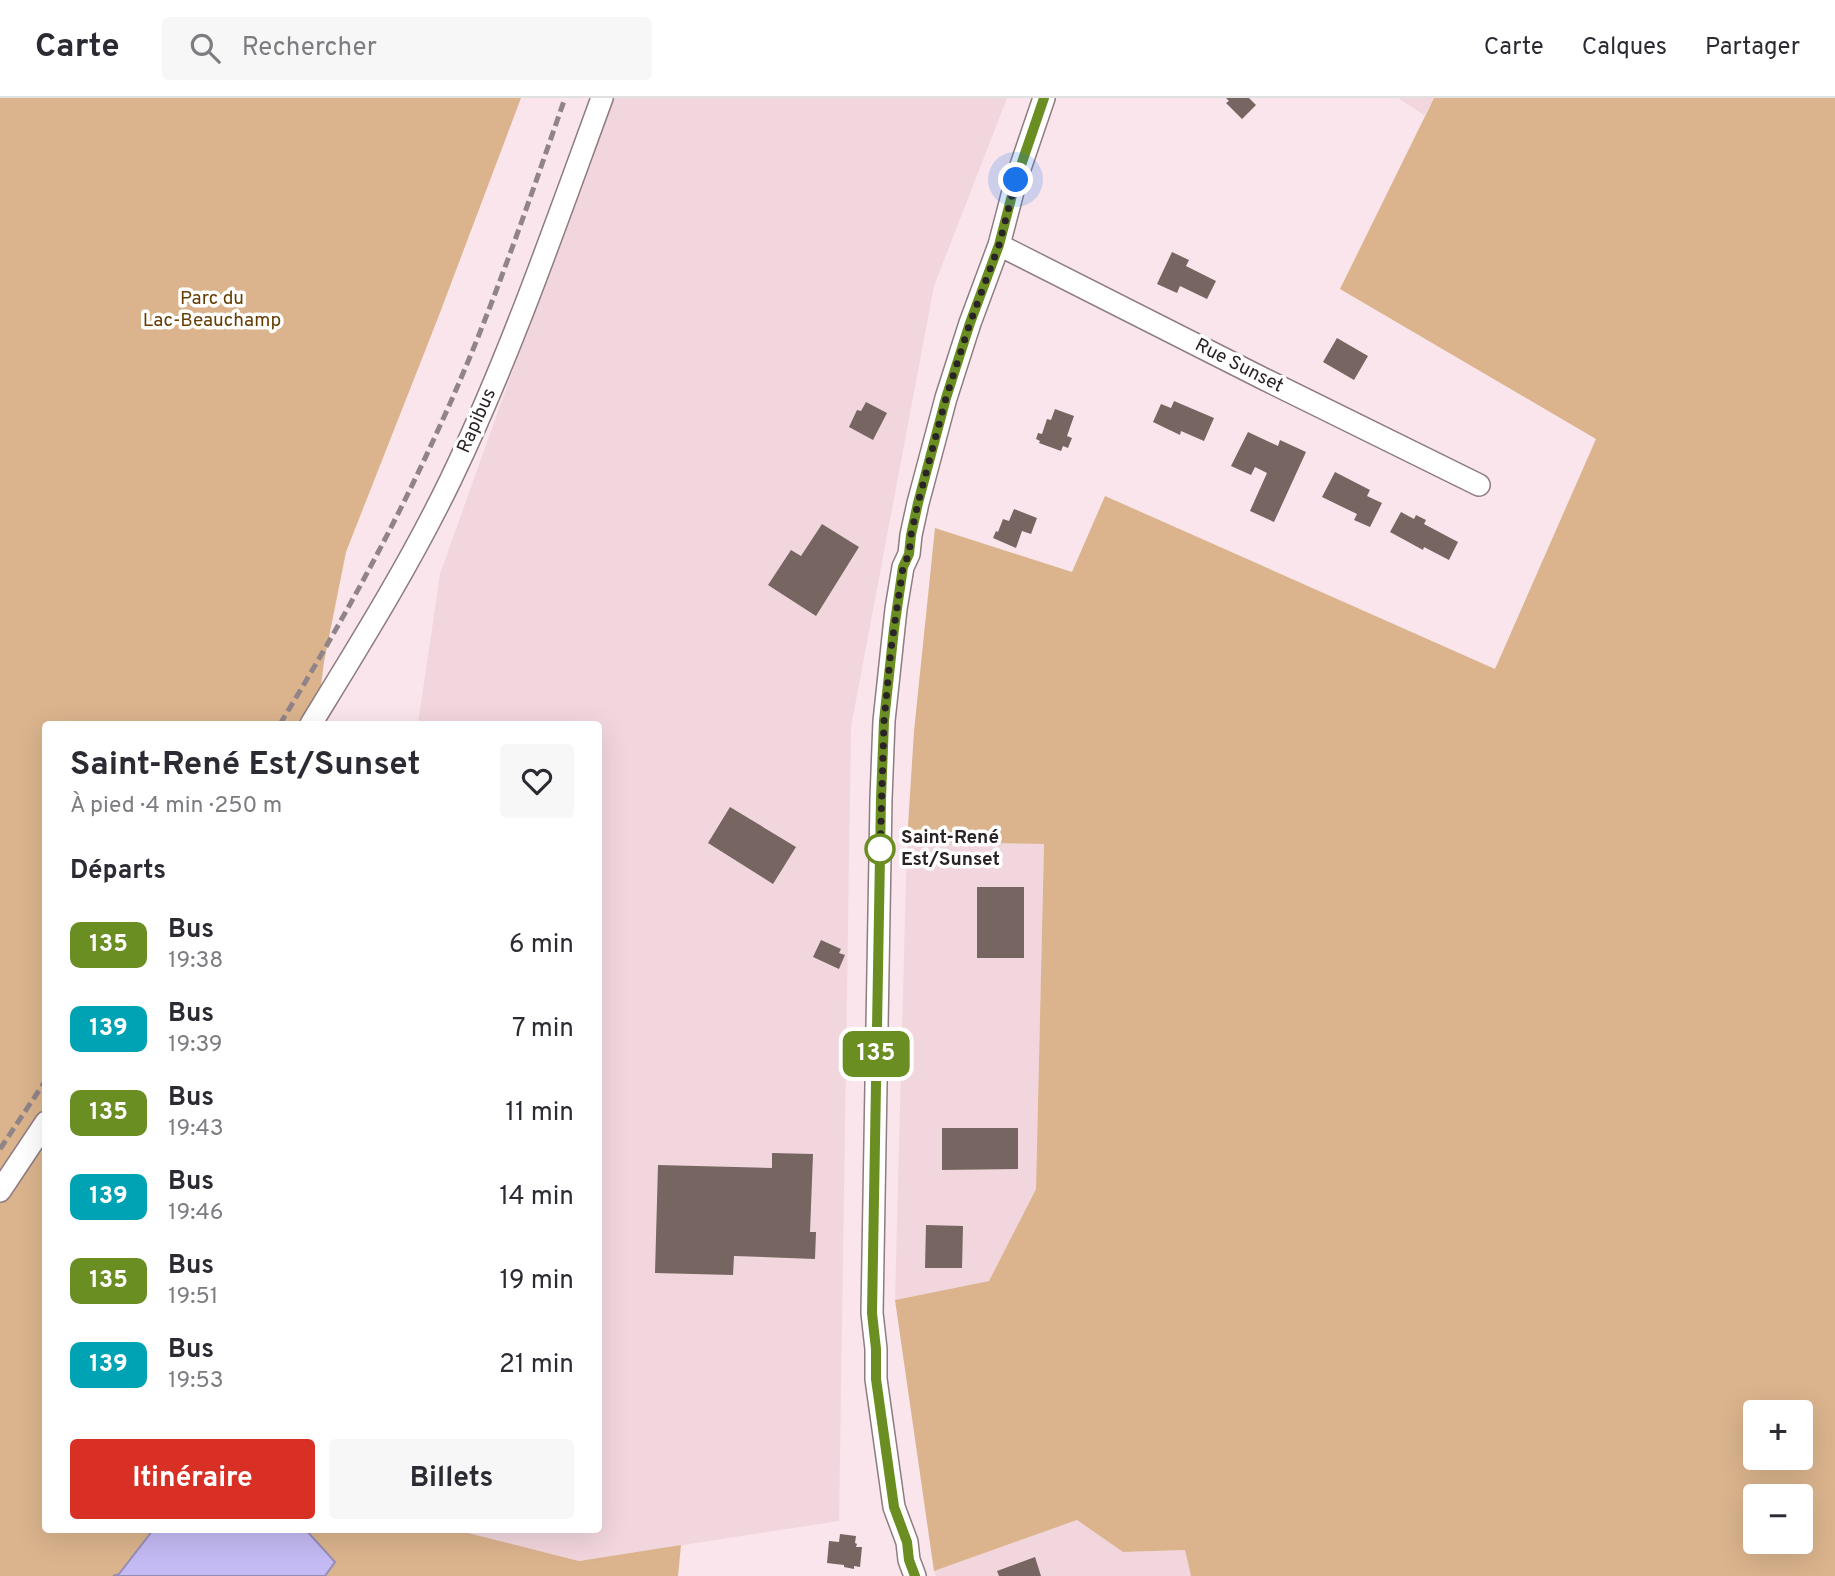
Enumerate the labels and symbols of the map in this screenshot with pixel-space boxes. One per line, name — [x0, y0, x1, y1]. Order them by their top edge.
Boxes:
your location — [998, 162, 1033, 197]
park label: Parc du Lac-Beauchamp — [143, 287, 281, 333]
street label: Rue Sunset — [1191, 333, 1287, 399]
street label: Rapibus — [452, 385, 502, 457]
place label: Saint-René Est/Sunset — [901, 826, 1000, 872]
marker: Saint-René Est/Sunset — [865, 834, 895, 864]
line badge: 135 — [836, 1031, 916, 1077]

